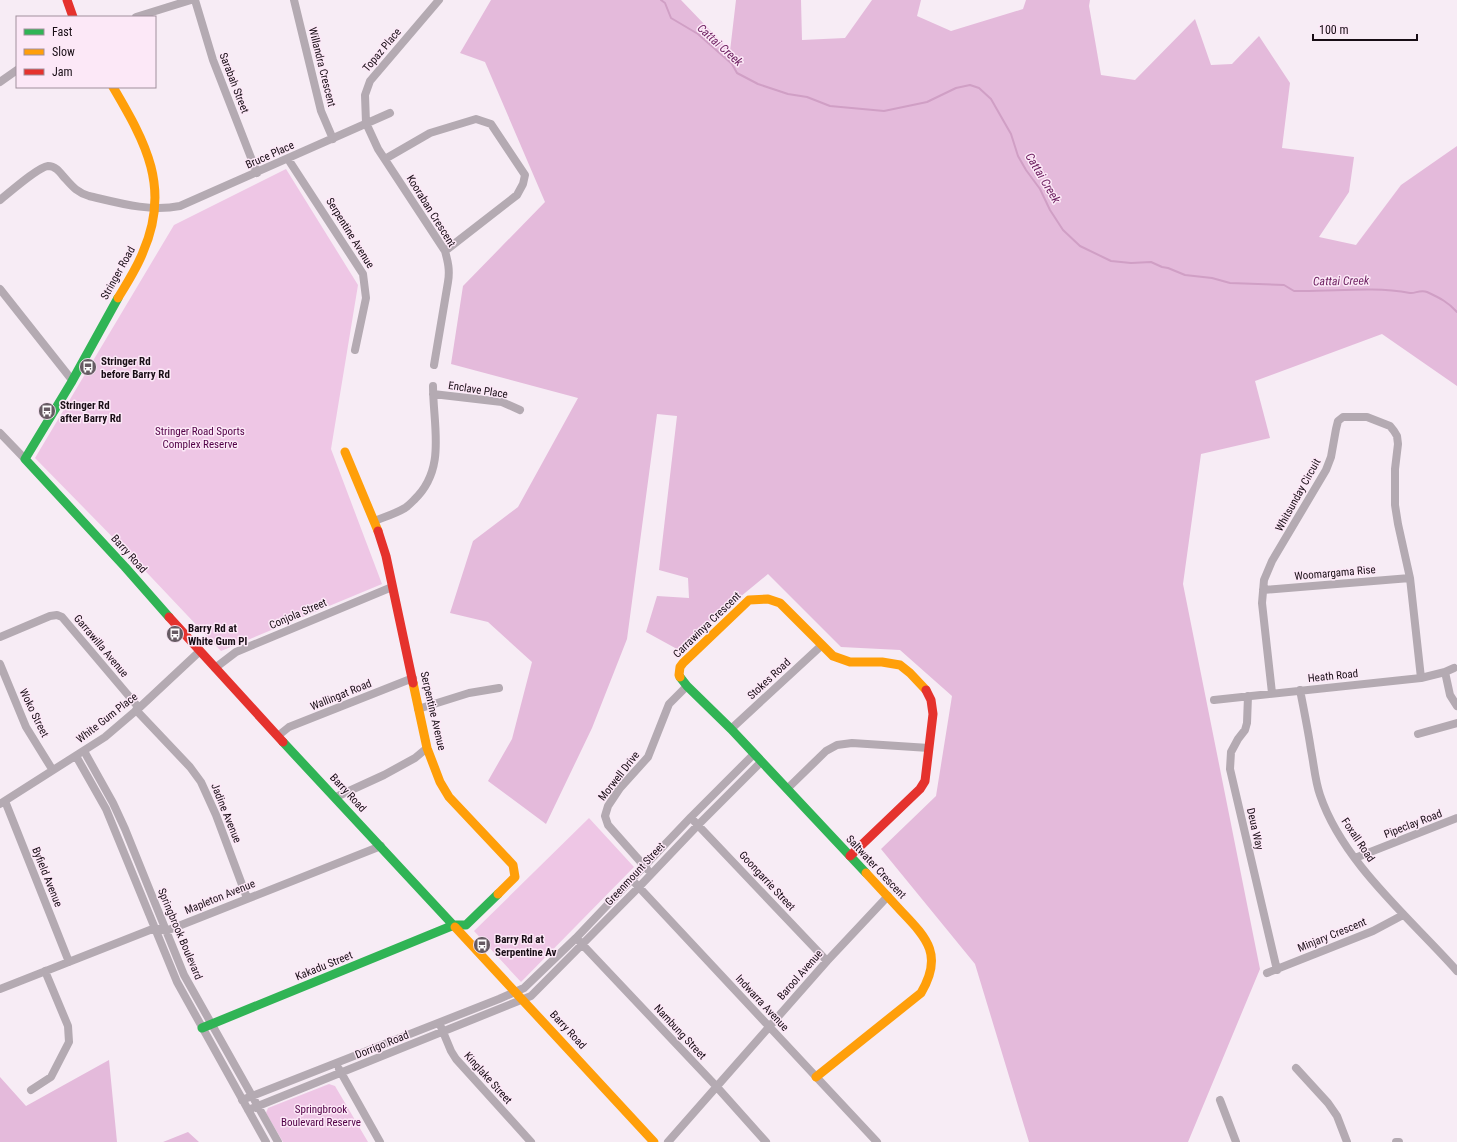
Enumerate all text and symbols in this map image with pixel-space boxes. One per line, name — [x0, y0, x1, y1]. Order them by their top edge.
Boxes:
legend — [16, 16, 156, 88]
scale bar — [1313, 16, 1417, 42]
water label: Cattai Creek — [694, 21, 746, 70]
text: 100 m — [1319, 23, 1349, 37]
text: Fast — [52, 25, 73, 39]
street label: Willandra Crescent — [306, 26, 338, 108]
street label: Topaz Place — [360, 26, 404, 74]
text: Slow — [52, 45, 75, 59]
street label: Sarabah Street — [217, 51, 251, 115]
text: Jam — [52, 65, 73, 79]
street label: Bruce Place — [244, 139, 296, 171]
water label: Cattai Creek — [1023, 150, 1064, 206]
street label: Kooraban Crescent — [404, 173, 458, 249]
street label: Serpentine Avenue — [323, 195, 377, 271]
street label: Stringer Road — [98, 244, 138, 302]
water label: Cattai Creek — [1313, 273, 1370, 288]
place label: Stringer Rd before Barry Rd — [101, 355, 170, 381]
bus stop icon: Stringer Rd before Barry Rd — [78, 357, 98, 377]
street label: Enclave Place — [447, 379, 509, 401]
place label: Stringer Rd after Barry Rd — [60, 399, 121, 425]
bus stop icon: Stringer Rd after Barry Rd — [37, 401, 57, 421]
park label: Stringer Road Sports Complex Reserve — [155, 425, 245, 451]
street label: Whitsunday Circuit — [1273, 456, 1323, 534]
street label: Barry Road — [108, 532, 150, 576]
street label: Woomargama Rise — [1294, 563, 1376, 583]
street label: Carrawinya Crescent — [670, 589, 744, 661]
street label: Conjola Street — [267, 596, 329, 632]
street label: Garrawilla Avenue — [71, 612, 131, 680]
place label: Barry Rd at White Gum Pl — [188, 622, 247, 648]
bus stop icon: Barry Rd at White Gum Pl — [165, 624, 185, 644]
street label: Stokes Road — [745, 656, 793, 702]
street label: Heath Road — [1307, 667, 1359, 685]
street label: Serpentine Avenue — [418, 670, 448, 752]
street label: Wallingat Road — [308, 677, 374, 713]
street label: Woko Street — [17, 687, 51, 739]
street label: White Gum Place — [74, 690, 140, 746]
street label: Morwell Drive — [596, 749, 642, 803]
street label: Barry Road — [327, 771, 369, 815]
street label: Jadine Avenue — [208, 781, 244, 845]
street label: Deua Way — [1244, 807, 1266, 852]
street label: Pipeclay Road — [1382, 807, 1444, 841]
street label: Foxall Road — [1339, 815, 1377, 865]
street label: Saltwater Crescent — [843, 833, 909, 901]
street label: Greenmount Street — [602, 840, 668, 908]
street label: Byfield Avenue — [29, 845, 65, 909]
street label: Goongarrie Street — [736, 849, 798, 913]
street label: Mapleton Avenue — [183, 877, 257, 917]
street label: Springbrook Boulevard — [155, 886, 205, 982]
street label: Minjary Crescent — [1296, 915, 1368, 955]
place label: Barry Rd at Serpentine Av — [495, 933, 557, 959]
bus stop icon: Barry Rd at Serpentine Av — [472, 935, 492, 955]
street label: Barool Avenue — [775, 947, 825, 1003]
street label: Kakadu Street — [293, 949, 355, 983]
street label: Indwarra Avenue — [733, 972, 791, 1034]
street label: Nambung Street — [651, 1002, 709, 1062]
street label: Barry Road — [547, 1008, 589, 1052]
street label: Dorrigo Road — [353, 1028, 411, 1062]
street label: Kinglake Street — [461, 1049, 515, 1107]
park label: Springbrook Boulevard Reserve — [281, 1103, 361, 1129]

